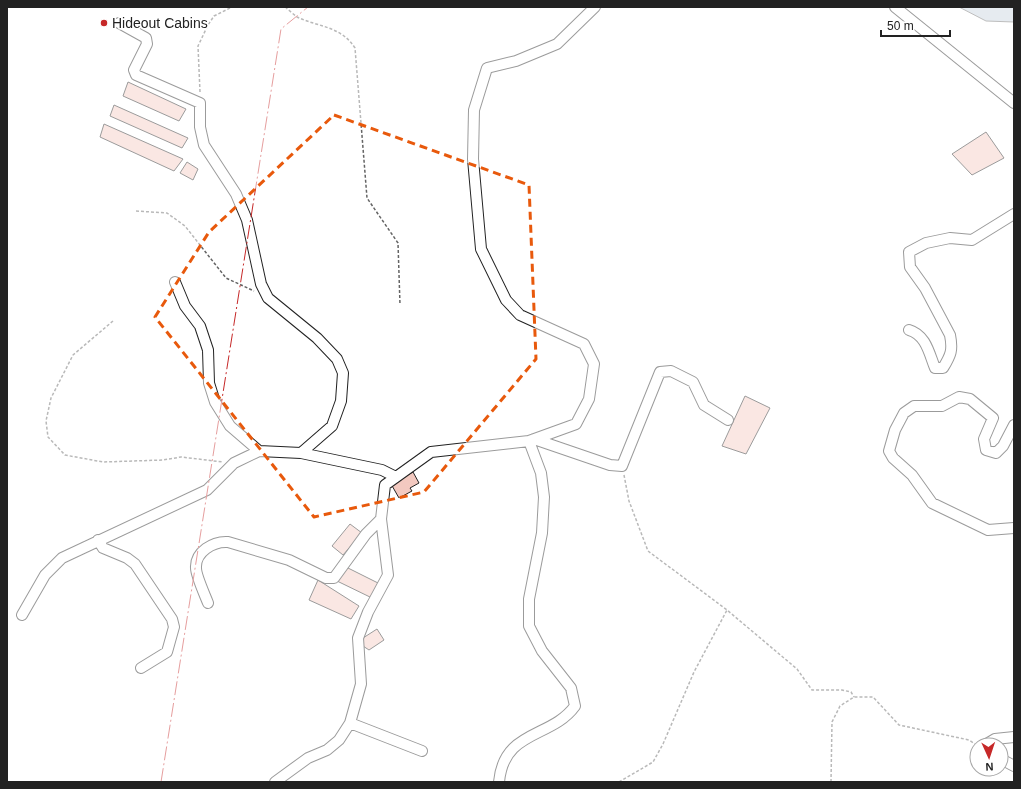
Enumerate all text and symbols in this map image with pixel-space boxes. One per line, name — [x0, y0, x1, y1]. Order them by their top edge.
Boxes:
scale bar — [881, 12, 950, 38]
place label: Hideout Cabins — [112, 15, 208, 31]
marker: Hideout Cabins — [99, 18, 109, 28]
text: 50 m — [887, 19, 914, 33]
north arrow — [969, 737, 1009, 777]
text: N — [985, 761, 994, 773]

